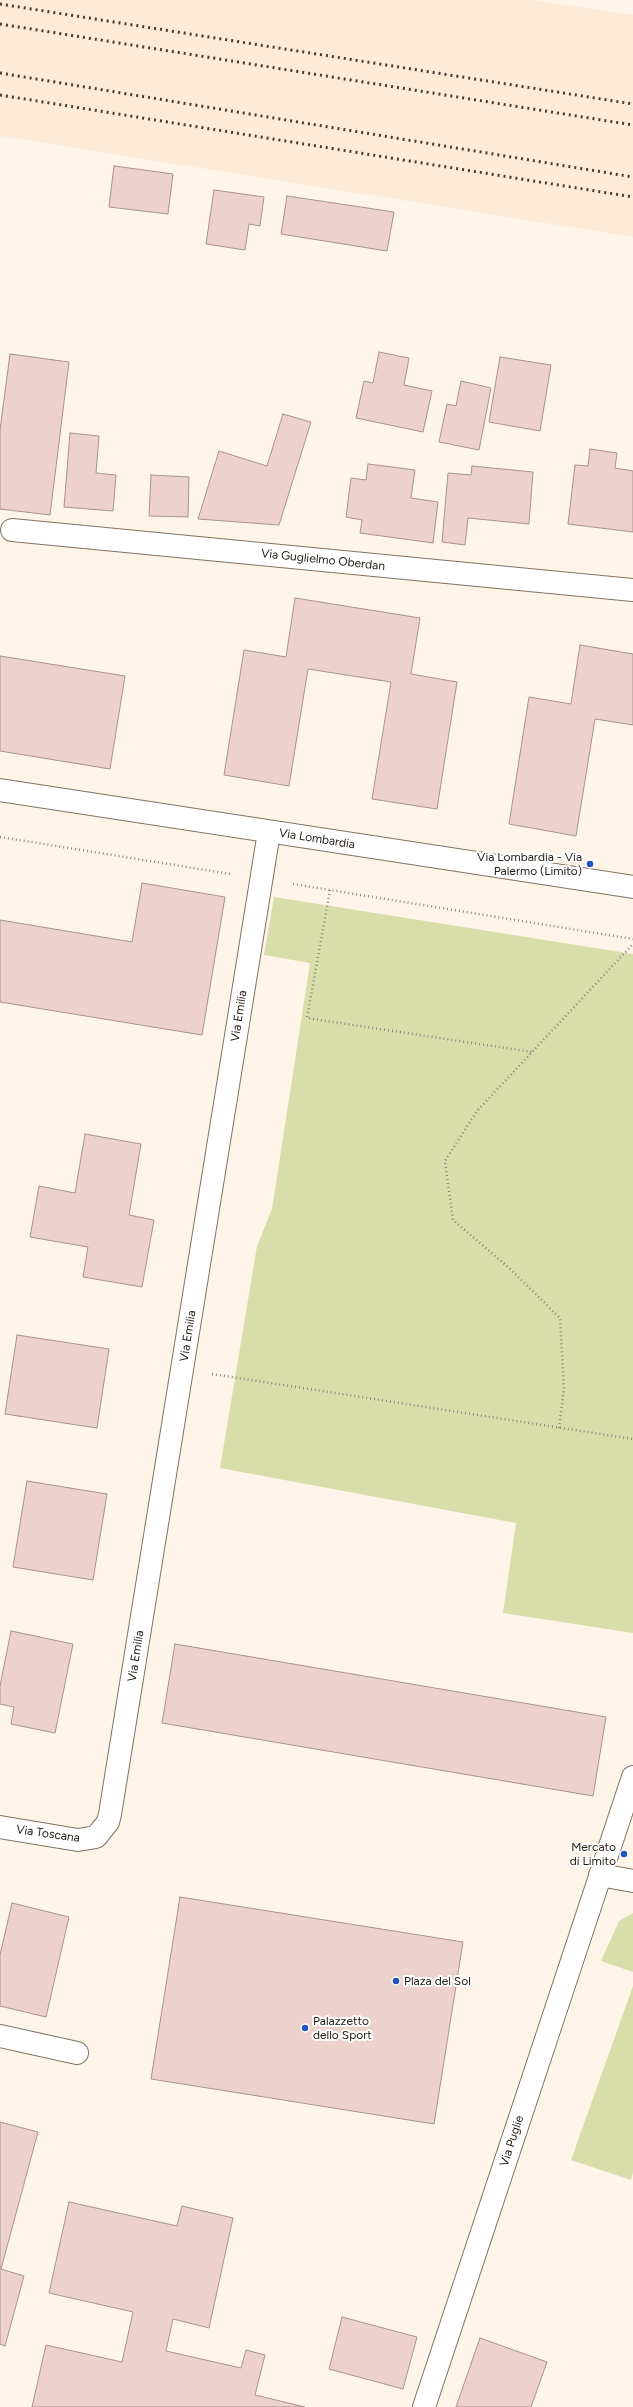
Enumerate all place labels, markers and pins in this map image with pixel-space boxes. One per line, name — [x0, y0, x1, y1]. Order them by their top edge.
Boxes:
place label: Via Lombardia - Via Palermo (Limito) — [477, 850, 582, 878]
marker: Via Lombardia - Via Palermo (Limito) — [585, 859, 595, 869]
place label: Mercato di Limito — [570, 1840, 616, 1868]
marker: Mercato di Limito — [619, 1849, 629, 1859]
place label: Plaza del Sol — [404, 1974, 471, 1988]
marker: Plaza del Sol — [391, 1976, 401, 1986]
place label: Palazzetto dello Sport — [313, 2014, 372, 2042]
marker: Palazzetto dello Sport — [300, 2023, 310, 2033]

